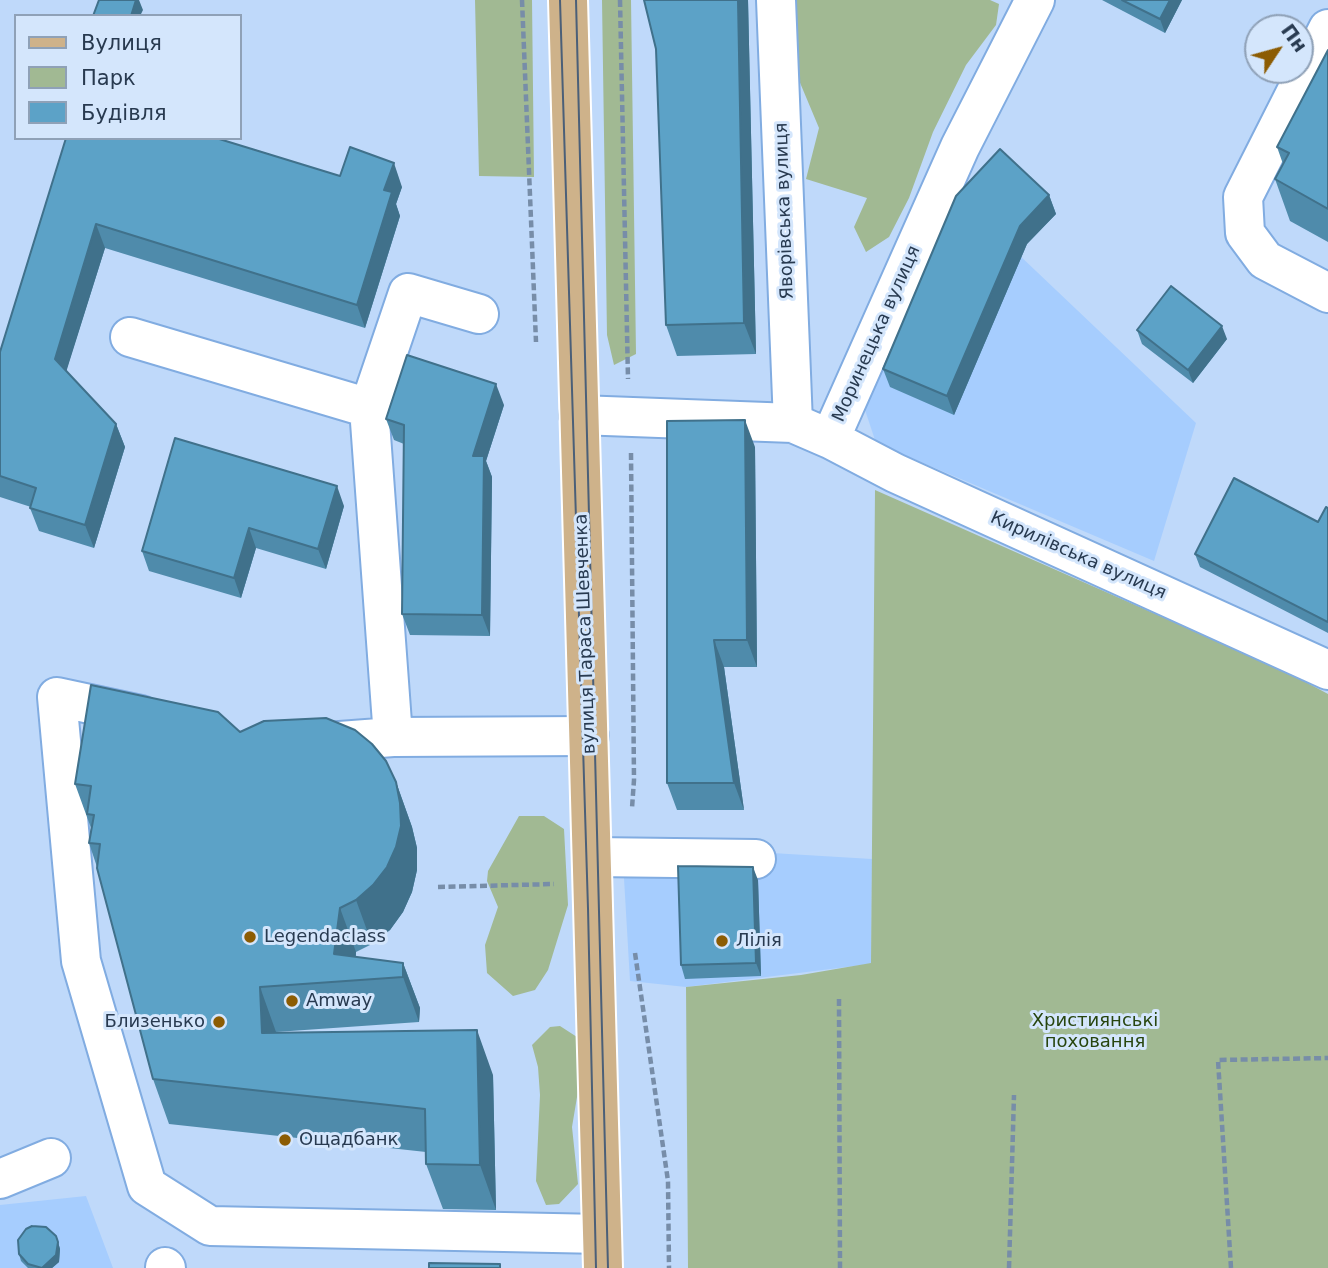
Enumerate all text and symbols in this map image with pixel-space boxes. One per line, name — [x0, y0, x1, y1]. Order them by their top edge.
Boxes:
legend — [14, 14, 242, 140]
north arrow — [1244, 14, 1314, 84]
text: Пн — [1277, 20, 1312, 56]
text: Вулиця — [81, 31, 162, 55]
text: Парк — [81, 66, 136, 90]
text: Будівля — [81, 101, 167, 125]
street label: Яворівська вулиця — [771, 122, 799, 300]
street label: Моринецька вулиця — [828, 243, 926, 425]
street label: Кирилівська вулиця — [987, 507, 1169, 605]
street label: вулиця Тараса Шевченка — [571, 513, 601, 755]
place label: Legendaclass — [264, 926, 386, 948]
marker: Legendaclass — [242, 929, 258, 945]
place label: Лілія — [736, 930, 782, 952]
marker: Лілія — [714, 933, 730, 949]
place label: Amway — [306, 990, 372, 1012]
marker: Amway — [284, 993, 300, 1009]
park label: Християнські поховання — [1032, 1010, 1158, 1052]
place label: Близенько — [105, 1011, 205, 1033]
marker: Близенько — [211, 1014, 227, 1030]
place label: Ощадбанк — [299, 1129, 398, 1151]
marker: Ощадбанк — [277, 1132, 293, 1148]

